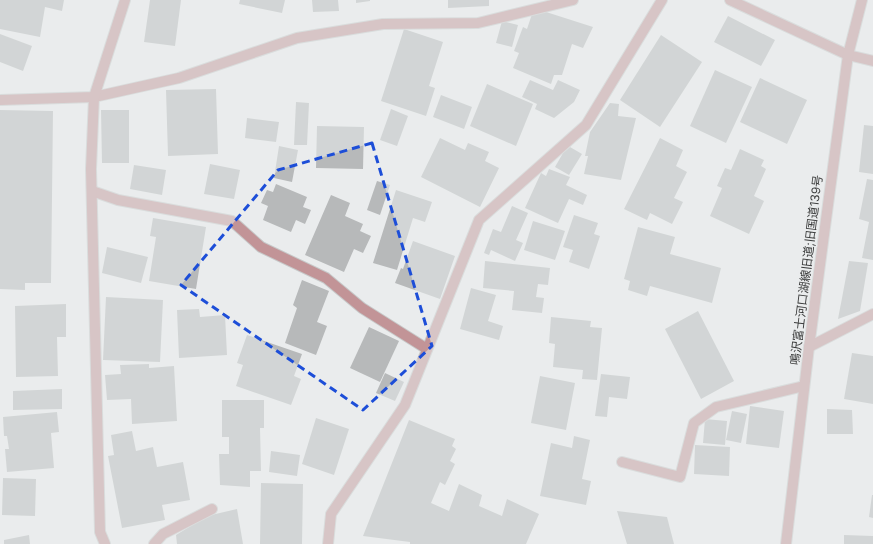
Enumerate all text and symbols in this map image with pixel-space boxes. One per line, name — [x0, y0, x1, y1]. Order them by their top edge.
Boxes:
street label: 鳴沢富士河口湖線旧道;旧国道139号 — [787, 174, 825, 366]

